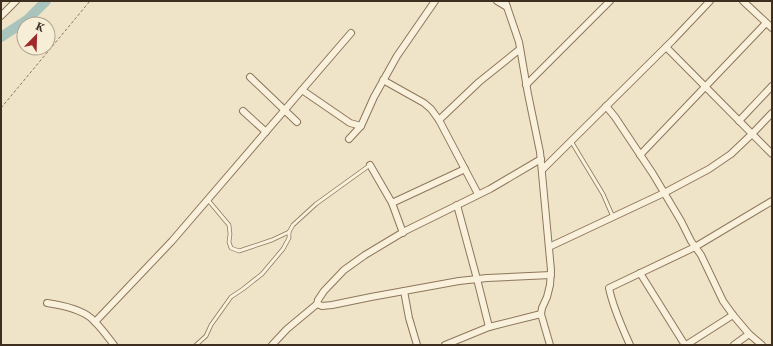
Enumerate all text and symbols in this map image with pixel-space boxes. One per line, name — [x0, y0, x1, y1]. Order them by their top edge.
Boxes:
north arrow — [16, 16, 56, 56]
text: K — [33, 18, 48, 35]

